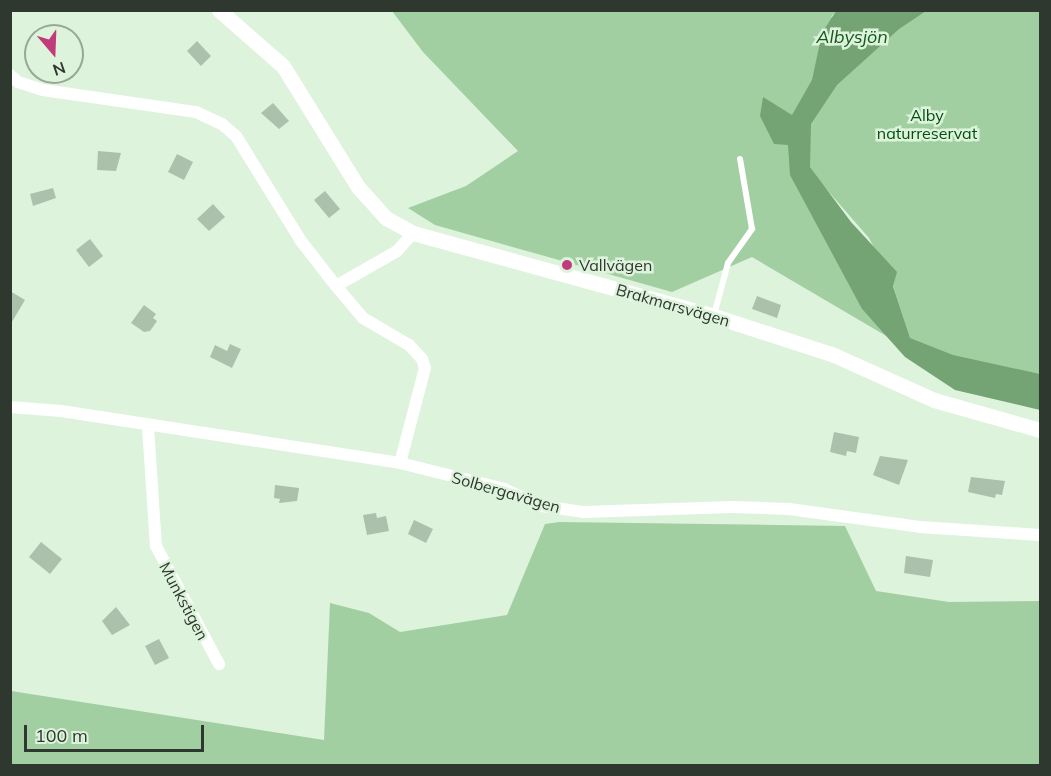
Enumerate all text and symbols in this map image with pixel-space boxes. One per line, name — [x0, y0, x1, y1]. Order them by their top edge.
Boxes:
north arrow — [24, 24, 84, 84]
water label: Albysjön — [816, 26, 888, 48]
text: N — [50, 58, 68, 81]
park label: Alby naturreservat — [877, 105, 977, 143]
place label: Vallvägen — [579, 255, 652, 275]
marker: Vallvägen — [560, 258, 574, 272]
street label: Brakmarsvägen — [614, 280, 732, 330]
street label: Solbergavägen — [450, 467, 562, 517]
street label: Munkstigen — [155, 559, 213, 643]
scale bar — [27, 713, 207, 751]
text: 100 m — [35, 724, 88, 747]

